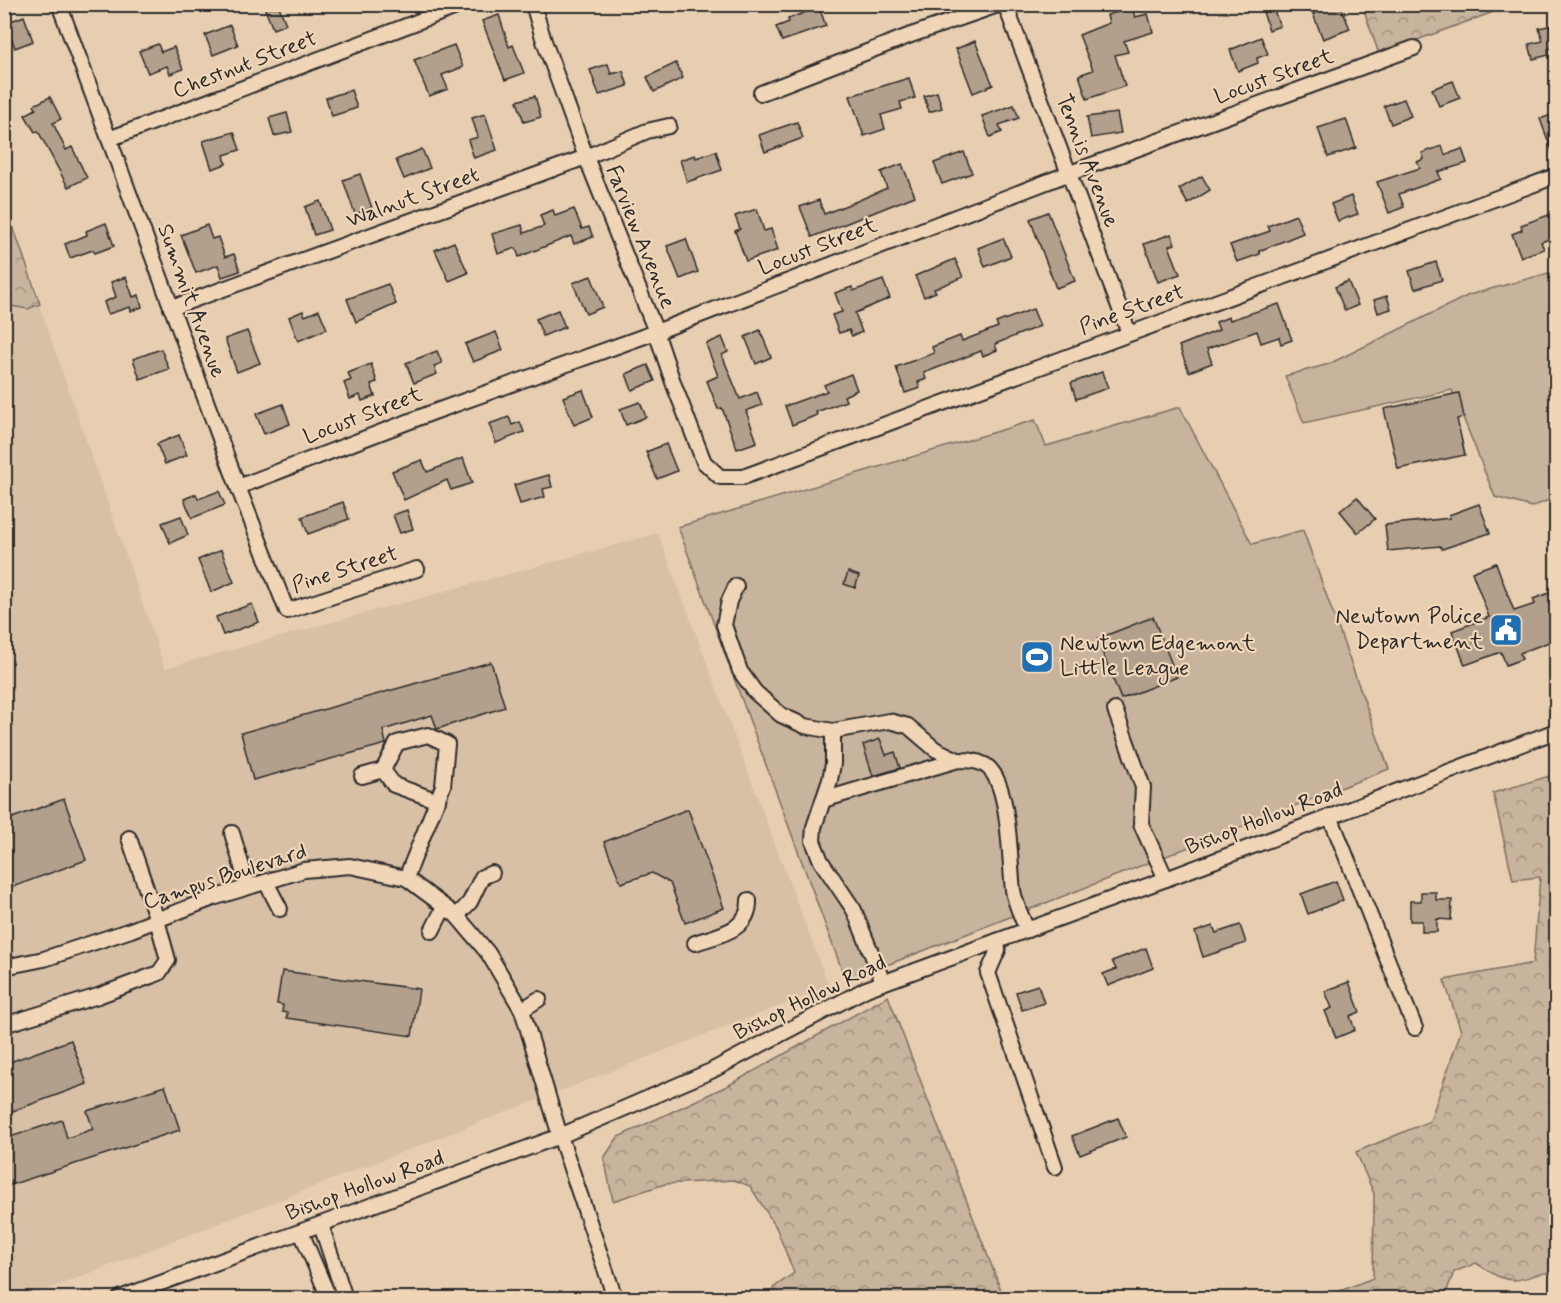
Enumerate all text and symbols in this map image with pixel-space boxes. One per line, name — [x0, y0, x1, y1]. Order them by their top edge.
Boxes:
street label: Chestnut Street — [169, 25, 321, 105]
street label: Locust Street — [1211, 42, 1338, 112]
street label: Tennis Avenue — [1049, 90, 1125, 232]
street label: Walnut Street — [343, 161, 483, 235]
street label: Farview Avenue — [598, 161, 682, 313]
street label: Locust Street — [755, 212, 881, 282]
street label: Summit Avenue — [150, 220, 232, 382]
street label: Pine Street — [1076, 278, 1188, 342]
street label: Locust Street — [300, 381, 426, 451]
street label: Pine Street — [288, 540, 402, 600]
place label: Newtown Police Department — [1336, 603, 1483, 656]
public building icon: Newtown Police Department — [1488, 612, 1524, 648]
place label: Newtown Edgemont Little League — [1060, 630, 1255, 686]
sports icon: Newtown Edgemont Little League — [1019, 639, 1055, 675]
street label: Bishop Hollow Road — [1181, 776, 1347, 862]
street label: Campus Boulevard — [140, 837, 310, 917]
street label: Bishop Hollow Road — [729, 949, 891, 1047]
street label: Bishop Hollow Road — [282, 1144, 448, 1228]

